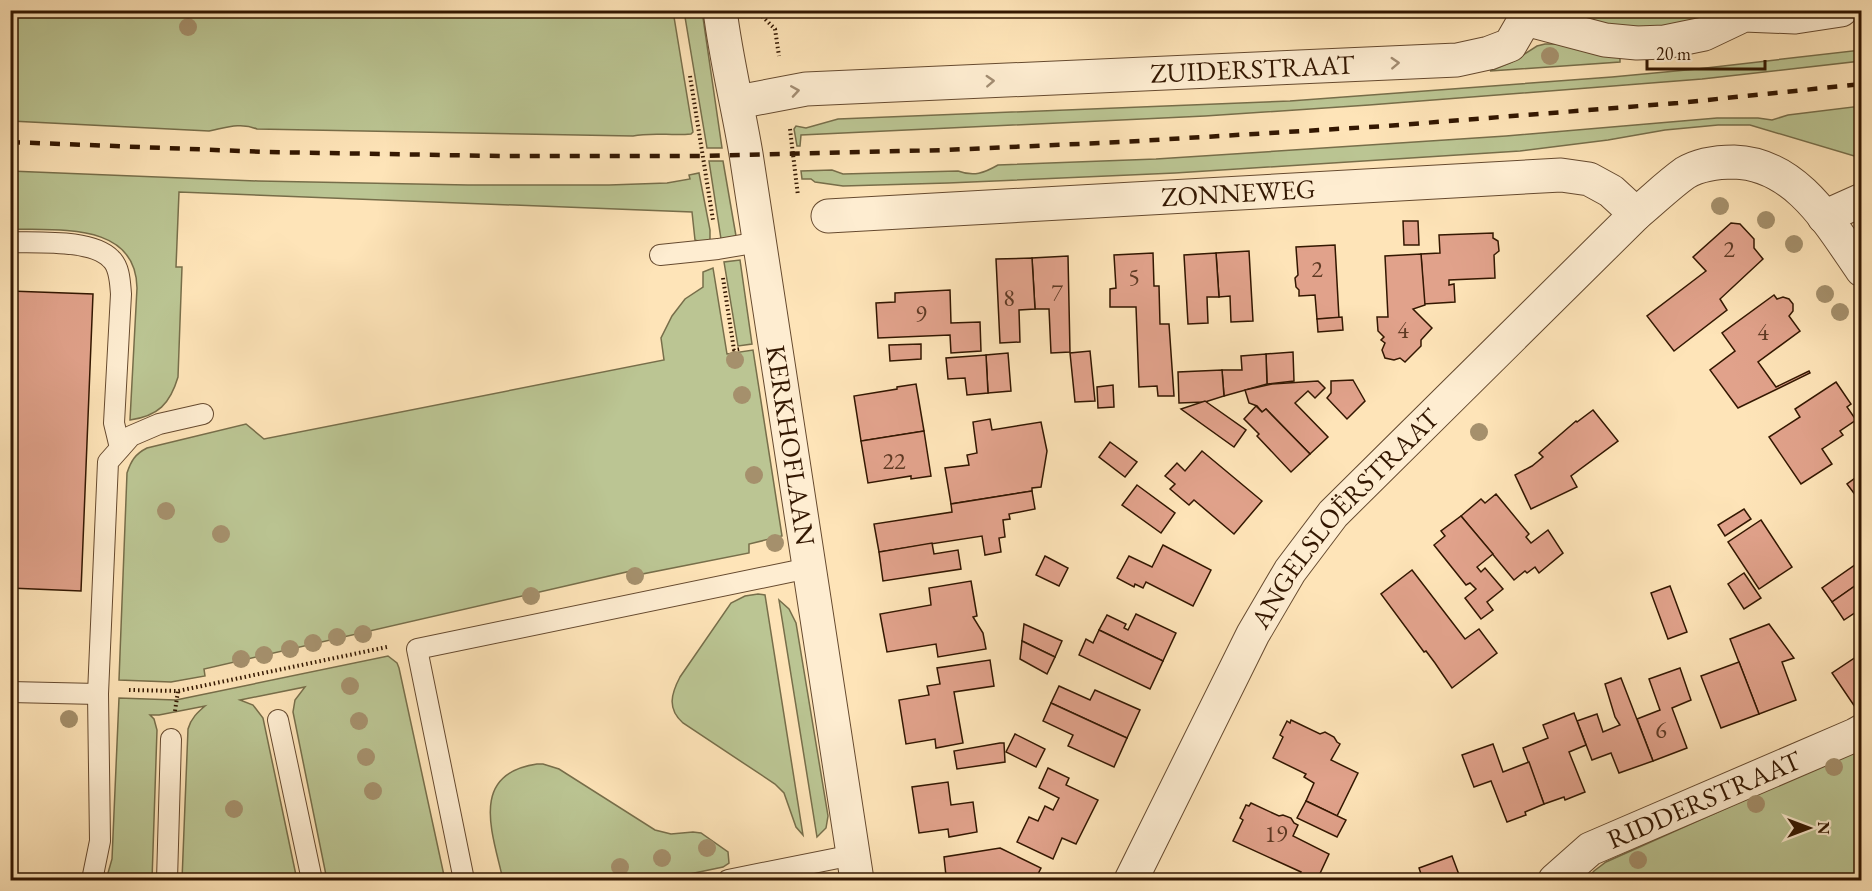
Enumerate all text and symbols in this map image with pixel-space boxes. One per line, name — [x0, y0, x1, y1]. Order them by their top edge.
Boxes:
scale bar — [1647, 33, 1766, 71]
text: 20 m — [1656, 42, 1691, 65]
street label: ZUIDERSTRAAT — [1150, 47, 1356, 91]
one-way arrow — [1390, 56, 1399, 69]
one-way arrow — [985, 74, 994, 87]
one-way arrow — [791, 85, 800, 97]
street label: ZONNEWEG — [1160, 171, 1316, 214]
house number: 2 — [1723, 233, 1735, 264]
house number: 2 — [1311, 253, 1323, 284]
house number: 5 — [1128, 261, 1140, 292]
house number: 7 — [1051, 277, 1063, 308]
house number: 8 — [1003, 282, 1015, 313]
house number: 9 — [915, 298, 927, 329]
house number: 4 — [1397, 314, 1409, 345]
house number: 4 — [1757, 316, 1769, 347]
street label: KERKHOFLAAN — [758, 343, 824, 548]
street label: ANGELSLOËRSTRAAT — [1242, 400, 1447, 635]
house number: 22 — [882, 445, 906, 476]
house number: 6 — [1655, 714, 1667, 745]
street label: RIDDERSTRAAT — [1602, 742, 1807, 857]
north arrow — [1779, 798, 1839, 858]
house number: 19 — [1264, 818, 1288, 849]
text: N — [1813, 822, 1834, 835]

